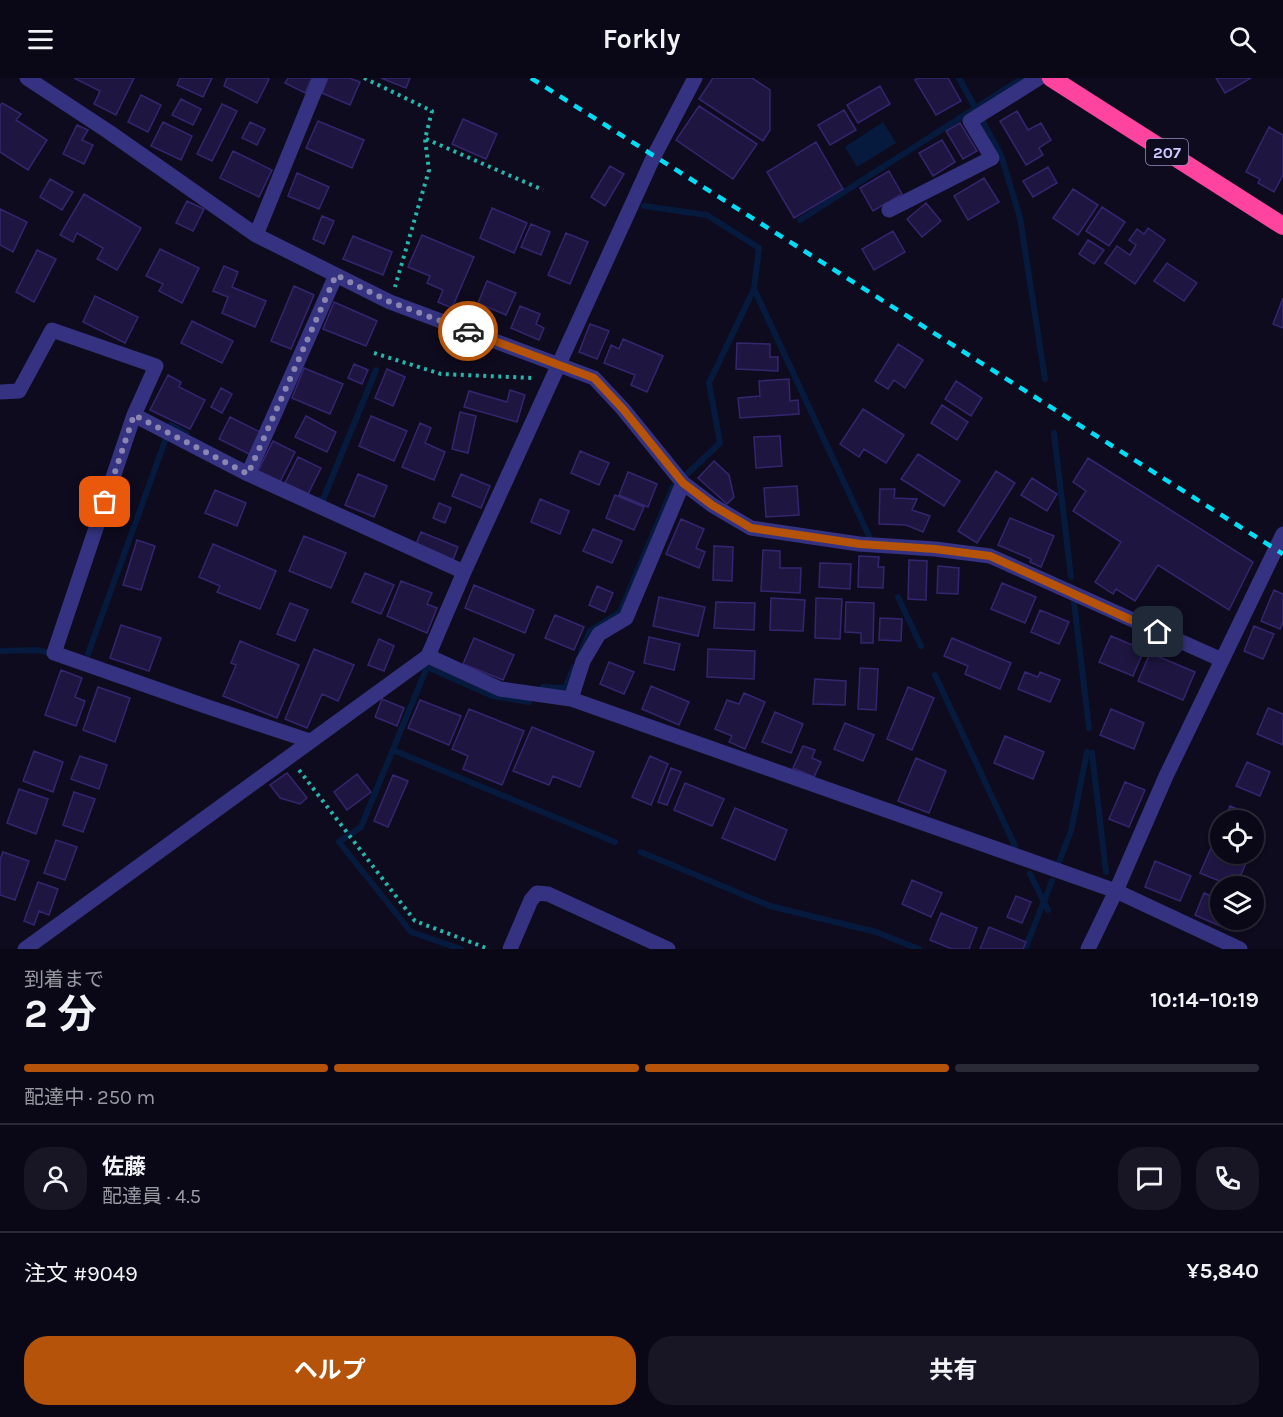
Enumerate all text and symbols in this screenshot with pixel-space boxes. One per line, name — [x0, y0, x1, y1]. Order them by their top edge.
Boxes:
icon: menu — [24, 23, 57, 56]
text: Forkly — [603, 23, 680, 55]
icon: search — [1226, 23, 1259, 56]
road number: 207 — [1146, 139, 1188, 165]
courier — [438, 301, 498, 361]
icon: car — [452, 315, 485, 348]
pin — [79, 476, 130, 527]
icon: bag — [88, 485, 121, 518]
pin — [1132, 606, 1183, 657]
icon: home — [1141, 615, 1174, 648]
map controls — [1210, 810, 1264, 930]
button: locate — [1210, 810, 1264, 864]
button: layers — [1210, 876, 1264, 930]
text: 到着まで — [24, 968, 104, 991]
text: 10:14–10:19 — [1150, 987, 1259, 1013]
text: 2 分 — [24, 991, 96, 1037]
text: 配達中 · 250 m — [24, 1086, 155, 1109]
button: person — [24, 1147, 87, 1210]
button: chat — [1118, 1147, 1181, 1210]
button: phone — [1196, 1147, 1259, 1210]
text: 佐藤 — [102, 1154, 146, 1180]
text: 配達員 · 4.5 — [102, 1185, 201, 1208]
text: ¥5,840 — [1186, 1258, 1259, 1284]
text: 注文 #9049 — [24, 1261, 138, 1287]
button: ヘルプ — [24, 1336, 636, 1405]
button: 共有 — [648, 1336, 1259, 1405]

